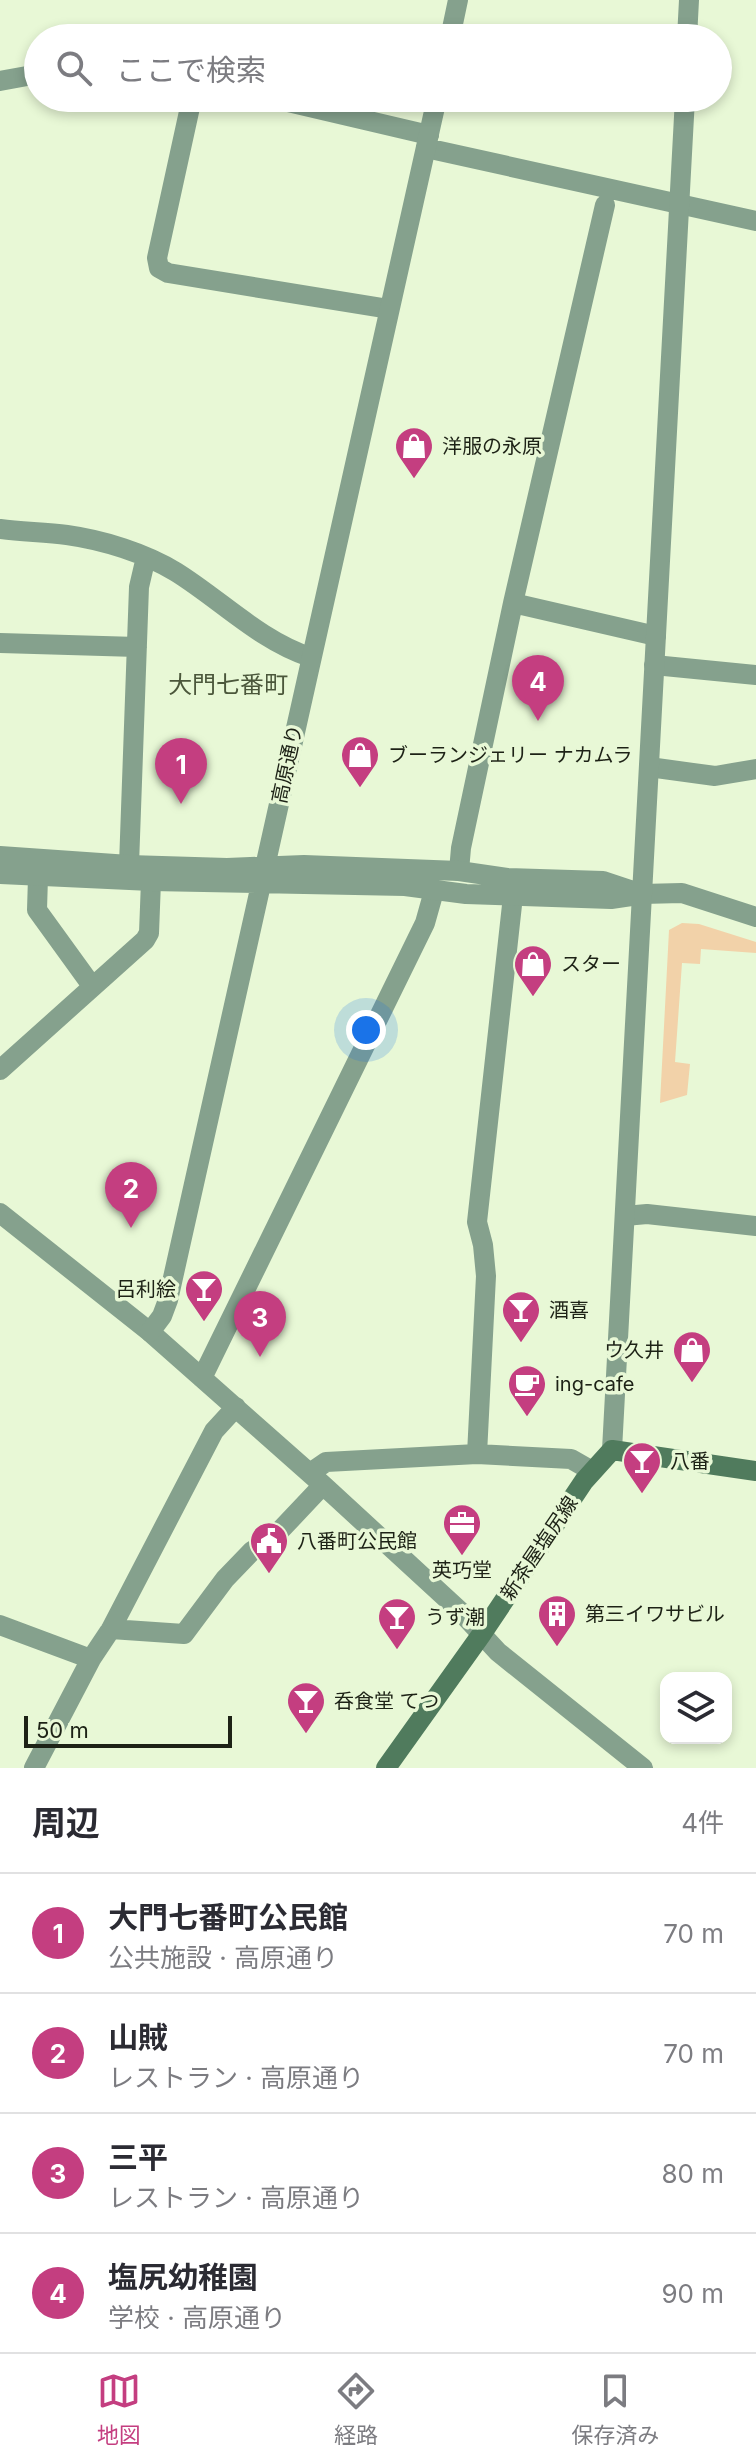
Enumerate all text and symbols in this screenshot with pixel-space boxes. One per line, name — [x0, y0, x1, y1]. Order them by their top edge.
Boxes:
search box — [24, 24, 732, 112]
icon: search — [52, 46, 96, 90]
text: ここで検索 — [116, 52, 266, 88]
shop icon: 洋服の永原 — [393, 425, 435, 480]
place label: 洋服の永原 — [442, 434, 542, 458]
pin: 4 — [512, 655, 564, 721]
district label: 大門七番町 — [168, 670, 288, 699]
street label: 高原通り — [267, 722, 307, 806]
shop icon: ブーランジェリー ナカムラ — [339, 734, 381, 789]
pin: 1 — [155, 738, 207, 804]
place label: ブーランジェリー ナカムラ — [388, 743, 633, 767]
shop icon: スター — [512, 943, 554, 998]
place label: スター — [561, 952, 621, 976]
your location — [346, 1010, 386, 1050]
pin: 2 — [105, 1162, 157, 1228]
bar icon: 呂利絵 — [183, 1268, 225, 1323]
place label: 呂利絵 — [116, 1277, 176, 1301]
bar icon: 酒喜 — [500, 1289, 542, 1344]
pin: 3 — [234, 1291, 286, 1357]
place label: 酒喜 — [549, 1298, 589, 1322]
shop icon: ウ久井 — [671, 1329, 713, 1384]
place label: ウ久井 — [604, 1338, 664, 1362]
cafe icon: ing-cafe — [506, 1363, 548, 1418]
place label: ing-cafe — [555, 1372, 634, 1396]
bar icon: 八番 — [621, 1440, 663, 1495]
place label: 八番 — [670, 1449, 710, 1473]
street label: 新茶屋塩尻線 — [495, 1492, 583, 1604]
office icon: 英巧堂 — [441, 1502, 483, 1557]
public building icon: 八番町公民館 — [248, 1520, 290, 1575]
place label: 八番町公民館 — [297, 1529, 417, 1553]
place label: 英巧堂 — [432, 1558, 492, 1582]
building icon: 第三イワサビル — [536, 1593, 578, 1648]
bar icon: うず潮 — [376, 1596, 418, 1651]
place label: 第三イワサビル — [585, 1602, 725, 1626]
place label: うず潮 — [425, 1605, 485, 1629]
map controls — [660, 1672, 732, 1744]
button: layers — [660, 1672, 732, 1744]
bar icon: 呑食堂 てつ — [285, 1680, 327, 1735]
place label: 呑食堂 てつ — [334, 1689, 439, 1713]
scale bar — [24, 1712, 232, 1748]
text: 50 m — [36, 1717, 89, 1743]
text: 周辺 — [32, 1802, 100, 1843]
text: 4件 — [681, 1807, 724, 1838]
text: 大門七番町公民館 — [108, 1899, 348, 1935]
text: 1 — [52, 1918, 64, 1949]
text: 70 m — [663, 1918, 724, 1949]
text: 公共施設 · 高原通り — [108, 1942, 338, 1973]
text: 山賊 — [108, 2019, 168, 2055]
text: 2 — [50, 2038, 66, 2069]
text: 70 m — [663, 2038, 724, 2069]
text: レストラン · 高原通り — [108, 2062, 364, 2093]
text: 三平 — [108, 2139, 168, 2175]
text: 3 — [50, 2158, 66, 2189]
text: 80 m — [661, 2158, 724, 2189]
text: レストラン · 高原通り — [108, 2182, 364, 2213]
text: 塩尻幼稚園 — [108, 2259, 258, 2295]
text: 4 — [49, 2278, 67, 2309]
text: 90 m — [661, 2278, 724, 2309]
text: 学校 · 高原通り — [108, 2302, 286, 2333]
tab: 地図 — [97, 2369, 141, 2449]
tab: 経路 — [334, 2369, 378, 2449]
tab: 保存済み — [571, 2369, 659, 2449]

